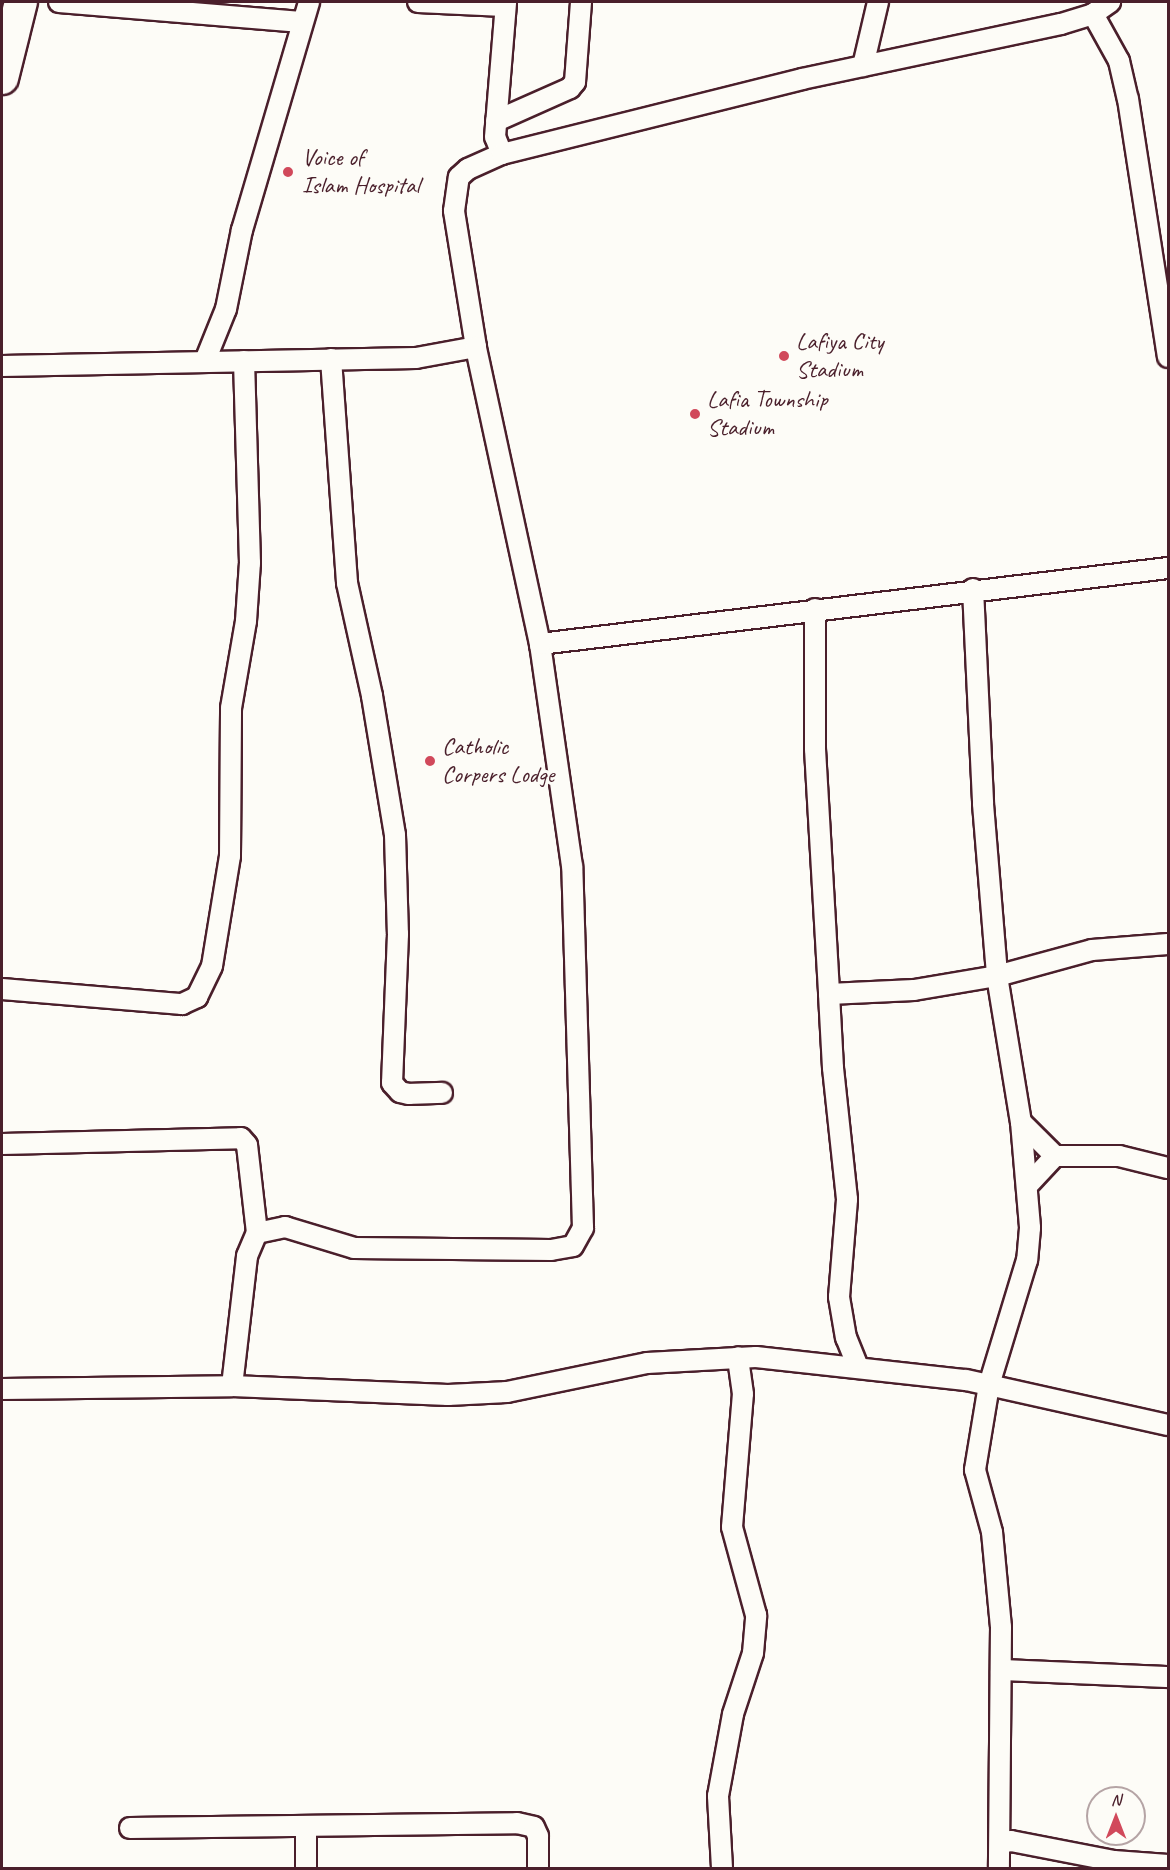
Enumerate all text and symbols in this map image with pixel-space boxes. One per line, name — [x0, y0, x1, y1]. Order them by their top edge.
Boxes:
place label: Voice of Islam Hospital — [302, 144, 419, 200]
marker: Voice of Islam Hospital — [279, 163, 297, 181]
place label: Lafiya City Stadium — [796, 328, 883, 384]
marker: Lafiya City Stadium — [777, 349, 791, 363]
place label: Lafia Township Stadium — [707, 386, 827, 442]
marker: Lafia Township Stadium — [688, 407, 702, 421]
place label: Catholic Corpers Lodge — [442, 733, 554, 789]
marker: Catholic Corpers Lodge — [423, 754, 437, 768]
north arrow — [1086, 1786, 1146, 1846]
text: N — [1111, 1790, 1121, 1810]

